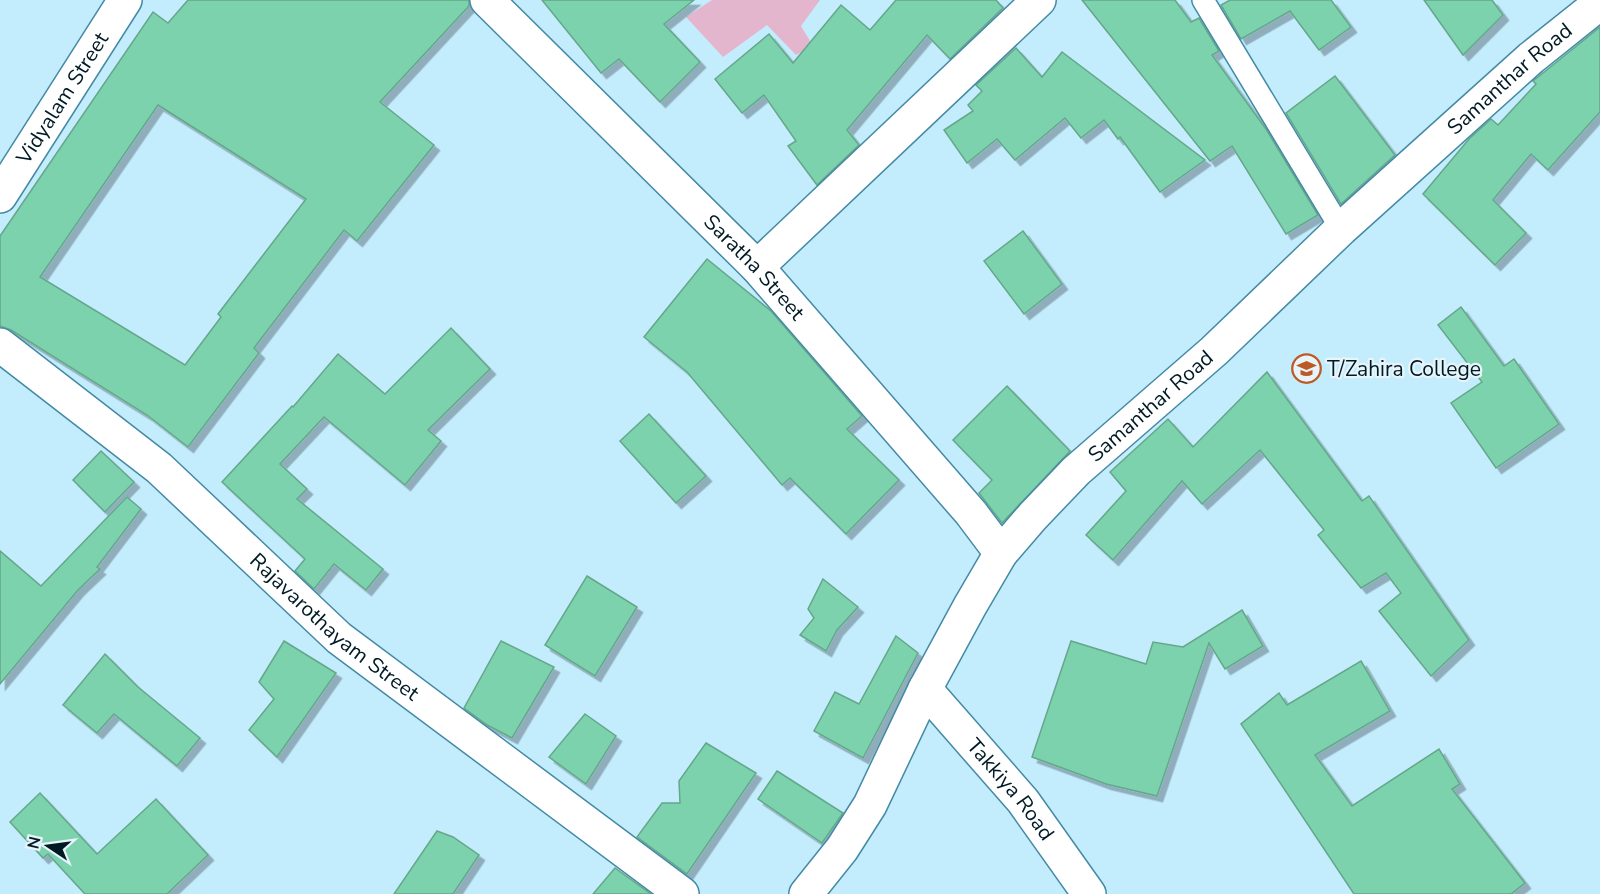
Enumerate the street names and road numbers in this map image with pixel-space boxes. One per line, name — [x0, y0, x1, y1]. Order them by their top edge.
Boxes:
street label: Samanthar Road — [1441, 17, 1578, 141]
street label: Vidyalam Street — [9, 26, 115, 170]
street label: Saratha Street — [698, 208, 811, 327]
street label: Samanthar Road — [1082, 344, 1219, 468]
street label: Rajavarothayam Street — [244, 547, 425, 707]
street label: Takkiya Road — [961, 732, 1061, 846]

